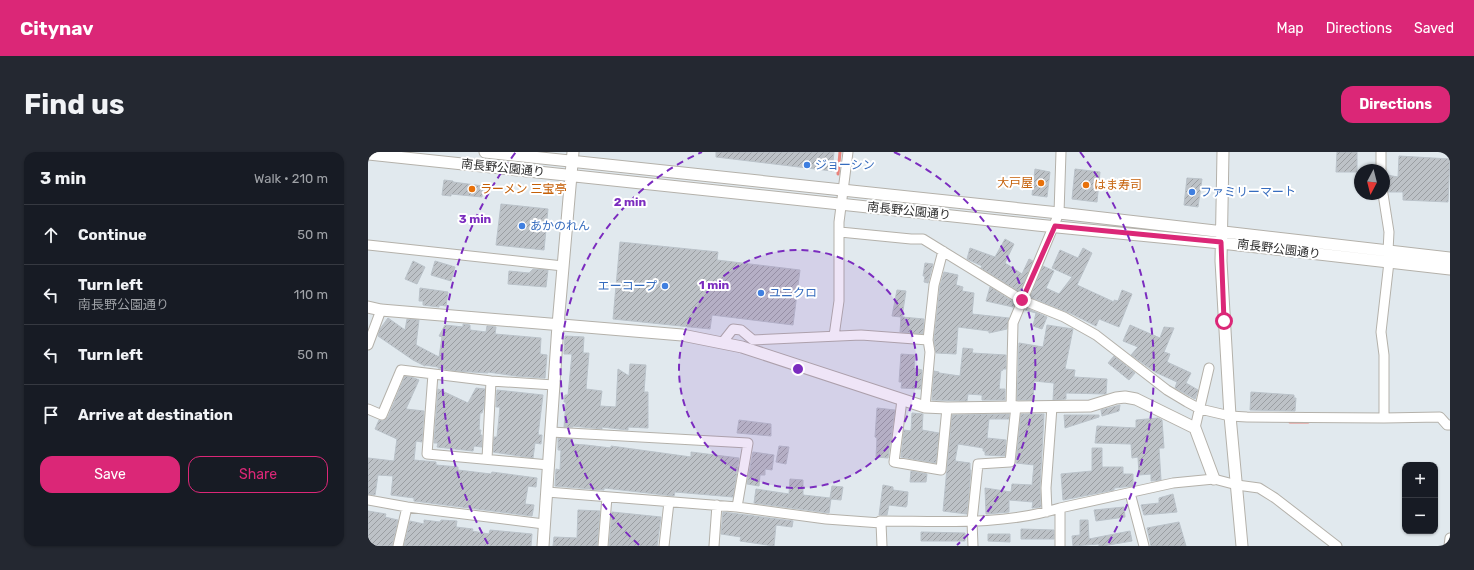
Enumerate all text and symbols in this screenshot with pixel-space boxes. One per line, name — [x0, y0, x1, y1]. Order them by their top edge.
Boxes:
text: Citynav — [20, 17, 93, 40]
text: Map — [1277, 20, 1304, 37]
text: Directions — [1326, 20, 1392, 37]
text: Saved — [1414, 20, 1454, 37]
button: Directions — [1341, 86, 1450, 123]
text: Find us — [24, 88, 124, 121]
street label: 南長野公園通り — [460, 157, 546, 179]
place label: ジョーシン — [815, 158, 875, 172]
marker: ジョーシン — [802, 160, 812, 170]
north arrow — [1354, 164, 1390, 200]
text: 3 min — [40, 168, 86, 188]
text: Walk · 210 m — [254, 171, 328, 186]
place label: 大戸屋 — [997, 176, 1033, 190]
marker: 大戸屋 — [1036, 178, 1046, 188]
place label: はま寿司 — [1094, 178, 1142, 192]
marker: はま寿司 — [1081, 180, 1091, 190]
place label: ラーメン 三宝亭 — [480, 182, 566, 196]
marker: ラーメン 三宝亭 — [467, 184, 477, 194]
place label: ファミリーマート — [1200, 185, 1296, 199]
marker: ファミリーマート — [1187, 187, 1197, 197]
text: 2 min — [614, 195, 647, 209]
street label: 南長野公園通り — [866, 200, 952, 222]
text: 3 min — [459, 212, 492, 226]
place label: あかのれん — [530, 219, 590, 233]
marker: あかのれん — [517, 221, 527, 231]
icon: ahead — [40, 224, 62, 246]
text: Continue — [78, 226, 147, 244]
text: 50 m — [297, 227, 328, 242]
street label: 南長野公園通り — [1236, 237, 1322, 261]
text: Turn left — [78, 276, 143, 294]
text: 1 min — [699, 278, 730, 292]
place label: エーコープ — [598, 279, 657, 293]
marker: エーコープ — [660, 281, 670, 291]
icon: left — [40, 284, 62, 306]
place label: ユニクロ — [769, 286, 817, 300]
text: 110 m — [294, 287, 328, 302]
marker: ユニクロ — [756, 288, 766, 298]
route end — [1013, 291, 1031, 309]
text: 南長野公園通り — [78, 297, 169, 312]
route start — [1215, 312, 1233, 330]
icon: left — [40, 344, 62, 366]
text: Turn left — [78, 346, 143, 364]
text: 50 m — [297, 347, 328, 362]
centre of rings — [791, 362, 805, 376]
icon: arrive — [40, 404, 62, 426]
text: Arrive at destination — [78, 406, 233, 424]
button: Save — [40, 456, 180, 493]
button: Share — [188, 456, 328, 493]
map controls — [1402, 462, 1438, 534]
button: + — [1402, 462, 1438, 498]
button: − — [1402, 498, 1438, 534]

